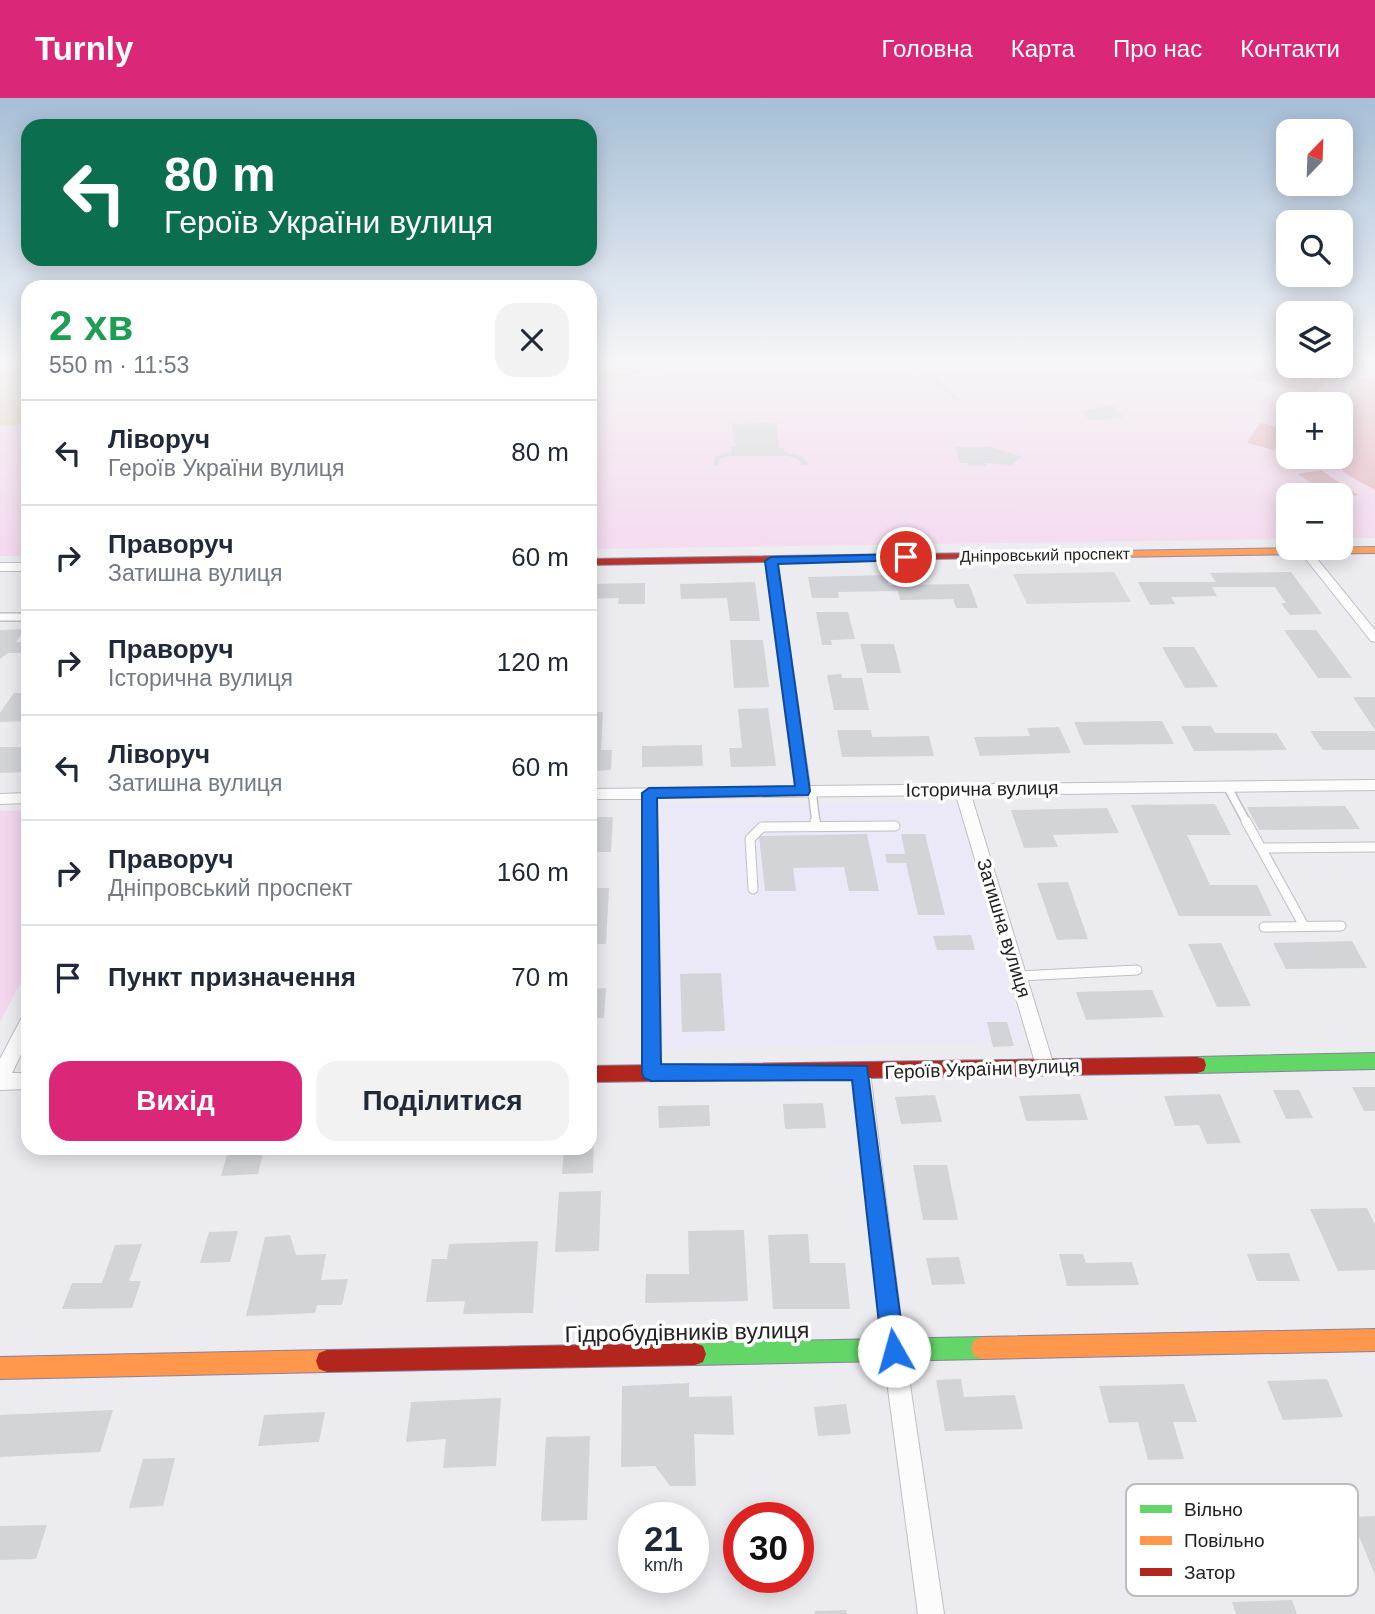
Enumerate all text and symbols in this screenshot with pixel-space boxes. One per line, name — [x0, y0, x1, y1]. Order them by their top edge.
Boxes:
text: Turnly — [35, 30, 133, 67]
text: Головна — [882, 35, 973, 62]
text: Карта — [1011, 35, 1075, 62]
text: Про нас — [1113, 35, 1202, 62]
text: Контакти — [1240, 35, 1340, 62]
north arrow — [1276, 119, 1353, 196]
map controls — [1276, 119, 1353, 560]
icon: left — [49, 147, 140, 238]
text: 80 m — [164, 147, 276, 201]
text: Героїв України вулиця — [164, 204, 493, 240]
button: search — [1276, 210, 1353, 287]
button: layers — [1276, 301, 1353, 378]
text: 2 хв — [49, 302, 133, 349]
button: close — [495, 303, 569, 377]
text: 550 m · 11:53 — [49, 352, 189, 378]
button: + — [1276, 392, 1353, 469]
text: Ліворуч — [108, 424, 210, 454]
icon: left — [49, 434, 87, 472]
text: 80 m — [511, 437, 569, 467]
text: Героїв України вулиця — [108, 455, 344, 481]
button: − — [1276, 483, 1353, 560]
pin — [876, 527, 936, 587]
text: Праворуч — [108, 529, 234, 559]
icon: arrive — [887, 538, 925, 576]
icon: right — [49, 539, 87, 577]
text: 60 m — [511, 542, 569, 572]
street label: Дніпровський проспект — [960, 545, 1131, 565]
text: Затишна вулиця — [108, 560, 283, 586]
text: Праворуч — [108, 634, 234, 664]
icon: right — [49, 644, 87, 682]
text: 120 m — [497, 647, 569, 677]
text: Історична вулиця — [108, 665, 293, 691]
text: Ліворуч — [108, 739, 210, 769]
icon: left — [49, 749, 87, 787]
text: 60 m — [511, 752, 569, 782]
text: Затишна вулиця — [108, 770, 283, 796]
street label: Історична вулиця — [905, 777, 1059, 801]
text: Праворуч — [108, 844, 234, 874]
icon: right — [49, 854, 87, 892]
street label: Затишна вулиця — [973, 856, 1035, 1000]
text: 160 m — [497, 857, 569, 887]
text: Дніпровський проспект — [108, 875, 353, 901]
icon: arrive — [49, 959, 87, 997]
text: Пункт призначення — [108, 962, 356, 992]
text: 70 m — [511, 962, 569, 992]
street label: Героїв України вулиця — [884, 1055, 1080, 1083]
button: Вихід — [49, 1061, 302, 1141]
button: Поділитися — [316, 1061, 569, 1141]
position arrow — [857, 1314, 931, 1388]
street label: Гідробудівників вулиця — [564, 1317, 810, 1347]
legend — [1126, 1484, 1358, 1596]
text: Вільно — [1184, 1499, 1243, 1520]
speed limit sign: 30 — [723, 1502, 814, 1593]
text: 21 — [644, 1519, 683, 1558]
text: Повільно — [1184, 1530, 1265, 1551]
text: km/h — [644, 1555, 683, 1575]
text: Затор — [1184, 1562, 1235, 1583]

